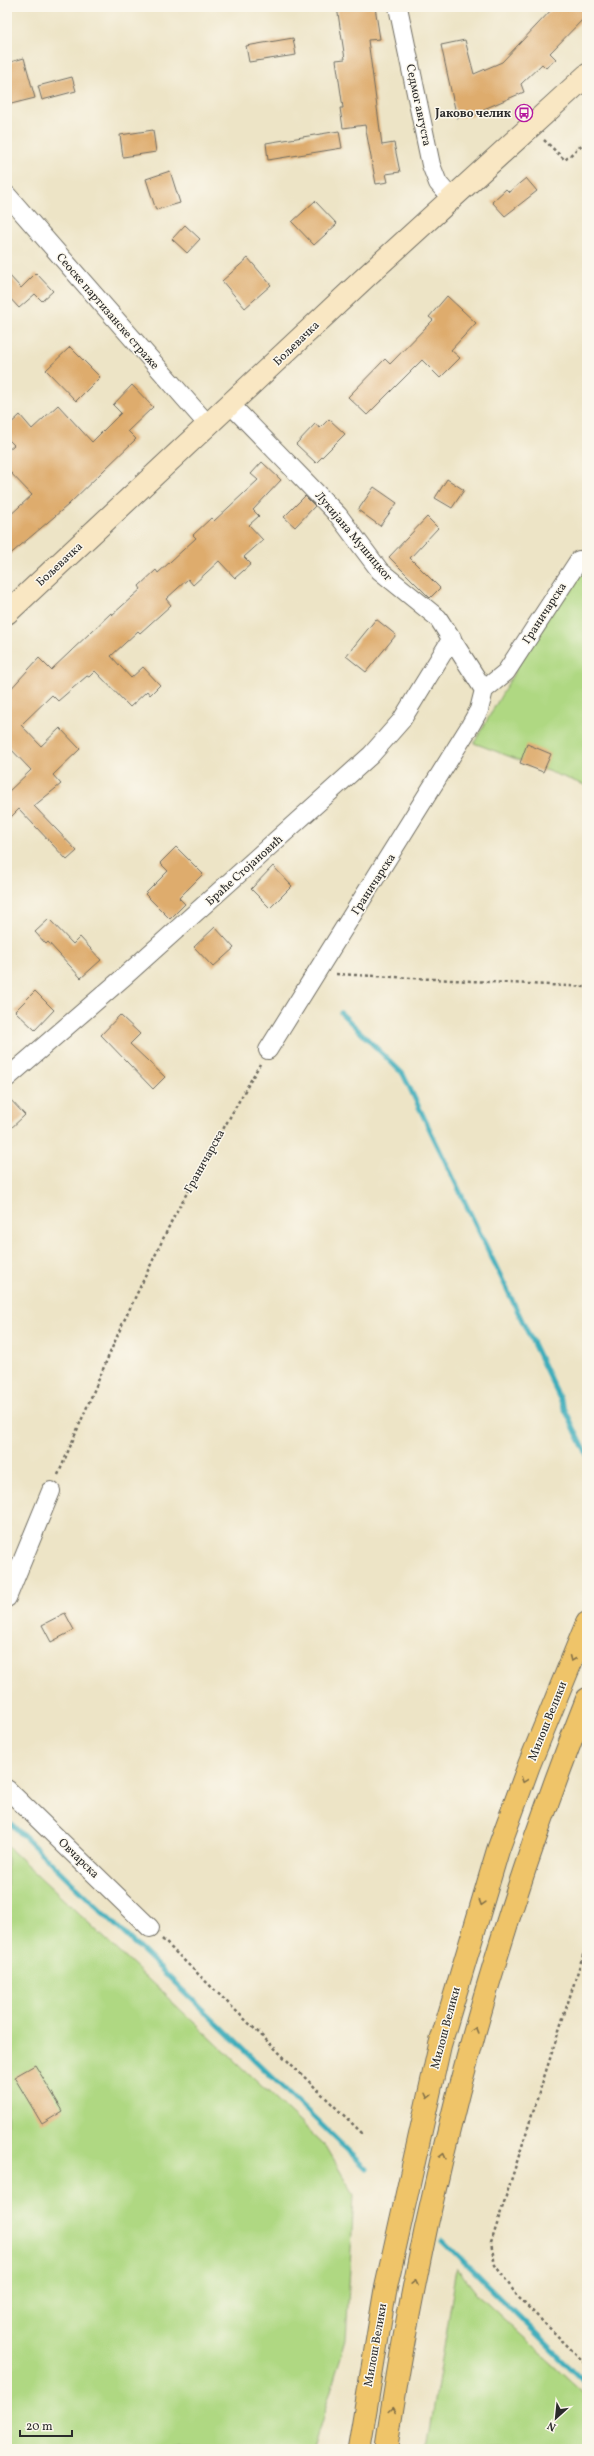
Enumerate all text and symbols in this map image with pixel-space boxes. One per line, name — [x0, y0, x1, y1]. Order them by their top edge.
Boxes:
street label: Седмог августа — [402, 63, 435, 148]
bus stop icon: Јаково челик — [514, 103, 534, 123]
place label: Јаково челик — [434, 106, 511, 122]
street label: Сеоске партизанске страже — [52, 250, 163, 374]
street label: Бољевачка — [270, 318, 323, 370]
street label: Лукијана Мушицког — [311, 488, 396, 586]
street label: Бољевачка — [33, 539, 86, 590]
street label: Граничарска — [519, 580, 571, 647]
street label: Браће Стојановић — [203, 832, 287, 910]
street label: Граничарска — [348, 851, 400, 918]
street label: Граничарска — [181, 1127, 229, 1196]
one-way arrow — [569, 1655, 577, 1663]
street label: Милош Велики — [525, 1679, 571, 1764]
one-way arrow — [520, 1776, 528, 1783]
street label: Овчарска — [54, 1835, 102, 1882]
one-way arrow — [478, 1899, 486, 1906]
street label: Милош Велики — [427, 1985, 465, 2071]
one-way arrow — [470, 2026, 479, 2033]
one-way arrow — [425, 2092, 433, 2099]
one-way arrow — [439, 2152, 447, 2159]
one-way arrow — [411, 2279, 419, 2286]
street label: Милош Велики — [361, 2302, 391, 2388]
north arrow — [536, 2398, 576, 2438]
one-way arrow — [387, 2407, 396, 2413]
scale bar — [20, 2412, 72, 2438]
text: N — [545, 2417, 559, 2434]
text: 20 m — [26, 2419, 53, 2435]

